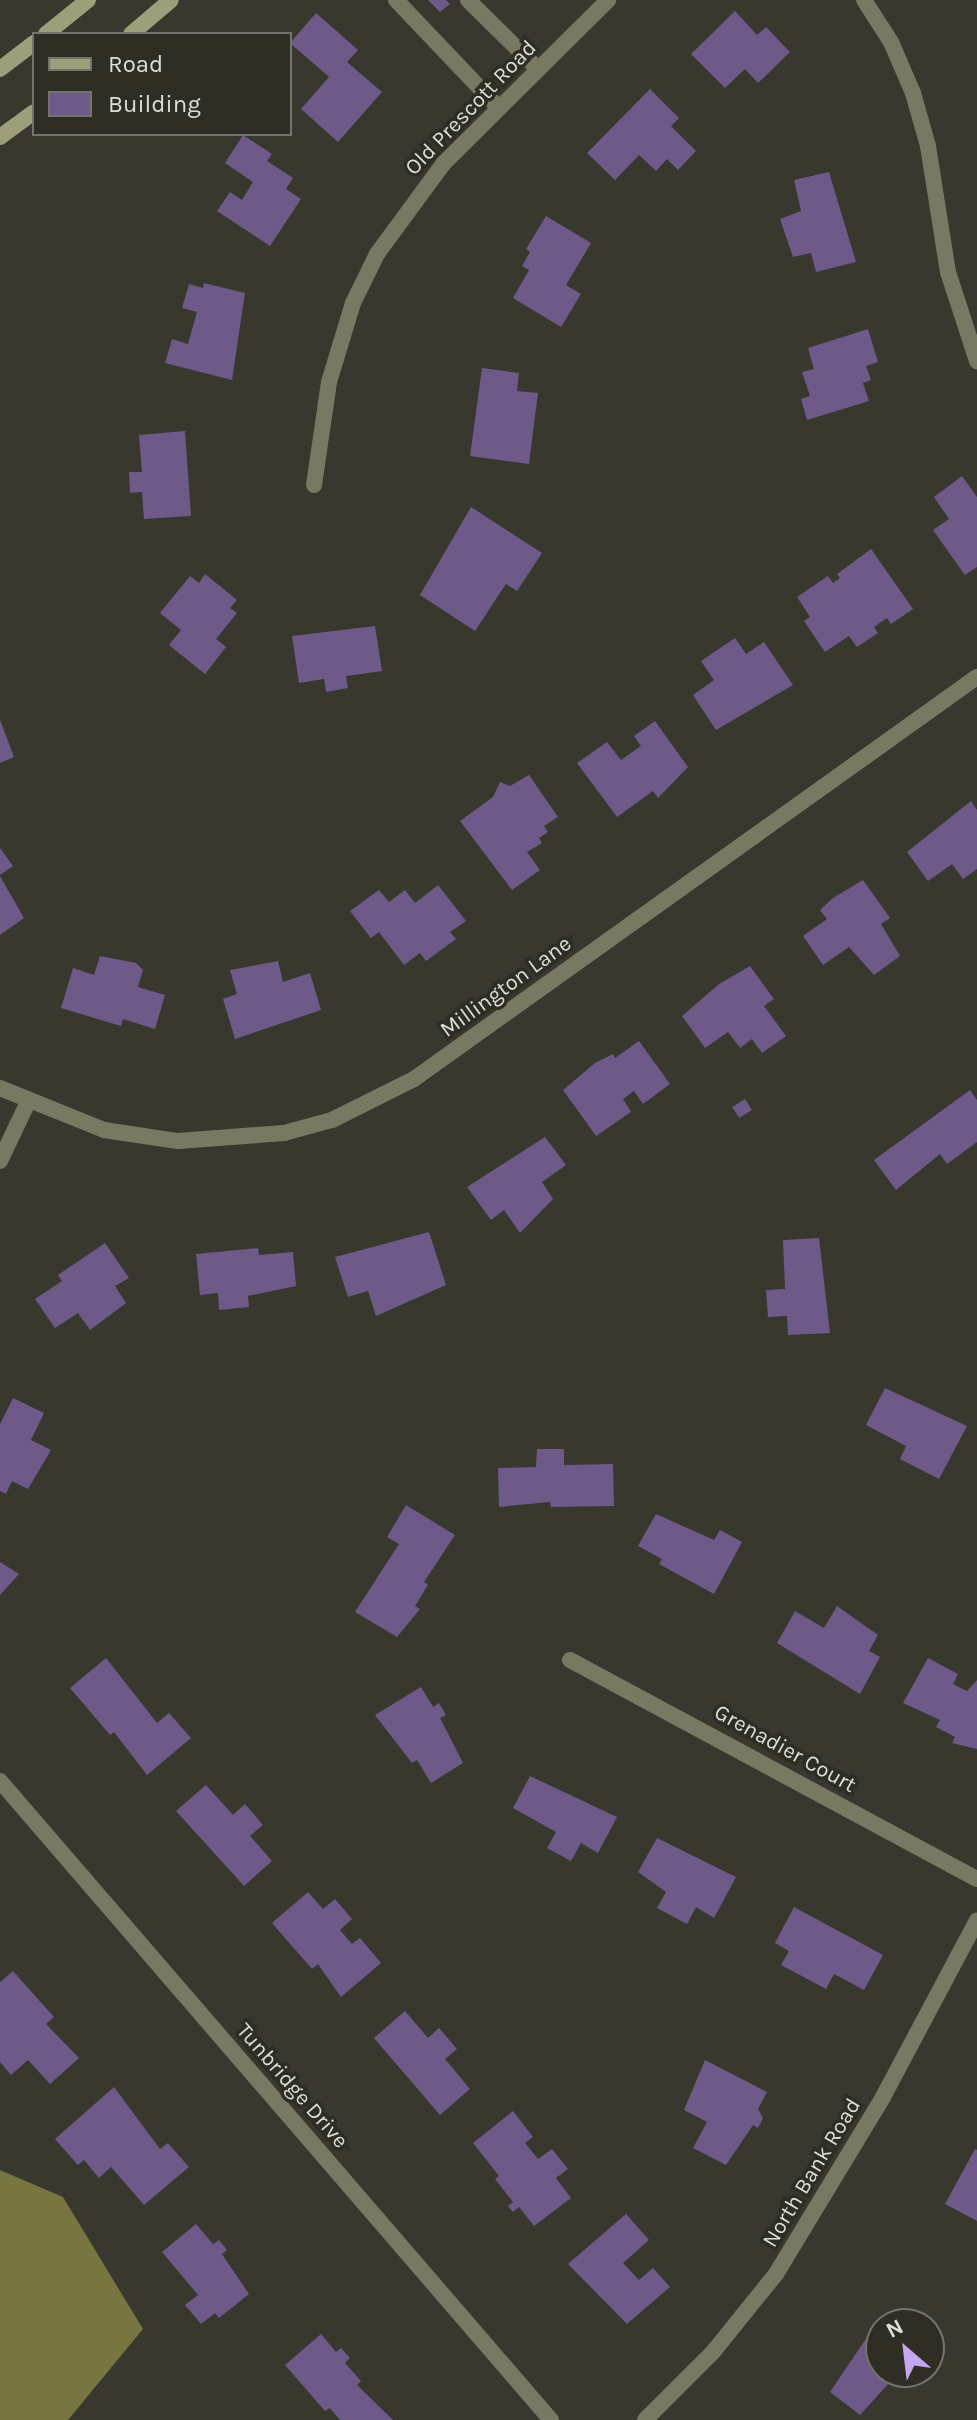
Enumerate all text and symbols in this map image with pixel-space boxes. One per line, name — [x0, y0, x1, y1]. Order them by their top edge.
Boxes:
legend — [32, 32, 292, 136]
street label: Old Prescott Road — [400, 35, 542, 181]
text: Road — [108, 50, 163, 78]
text: Building — [108, 90, 201, 118]
street label: Millington Lane — [435, 931, 577, 1043]
street label: Grenadier Court — [710, 1699, 860, 1799]
street label: Tunbridge Drive — [231, 2018, 353, 2154]
street label: North Bank Road — [757, 2094, 867, 2252]
north arrow — [865, 2308, 945, 2388]
text: N — [882, 2313, 908, 2344]

